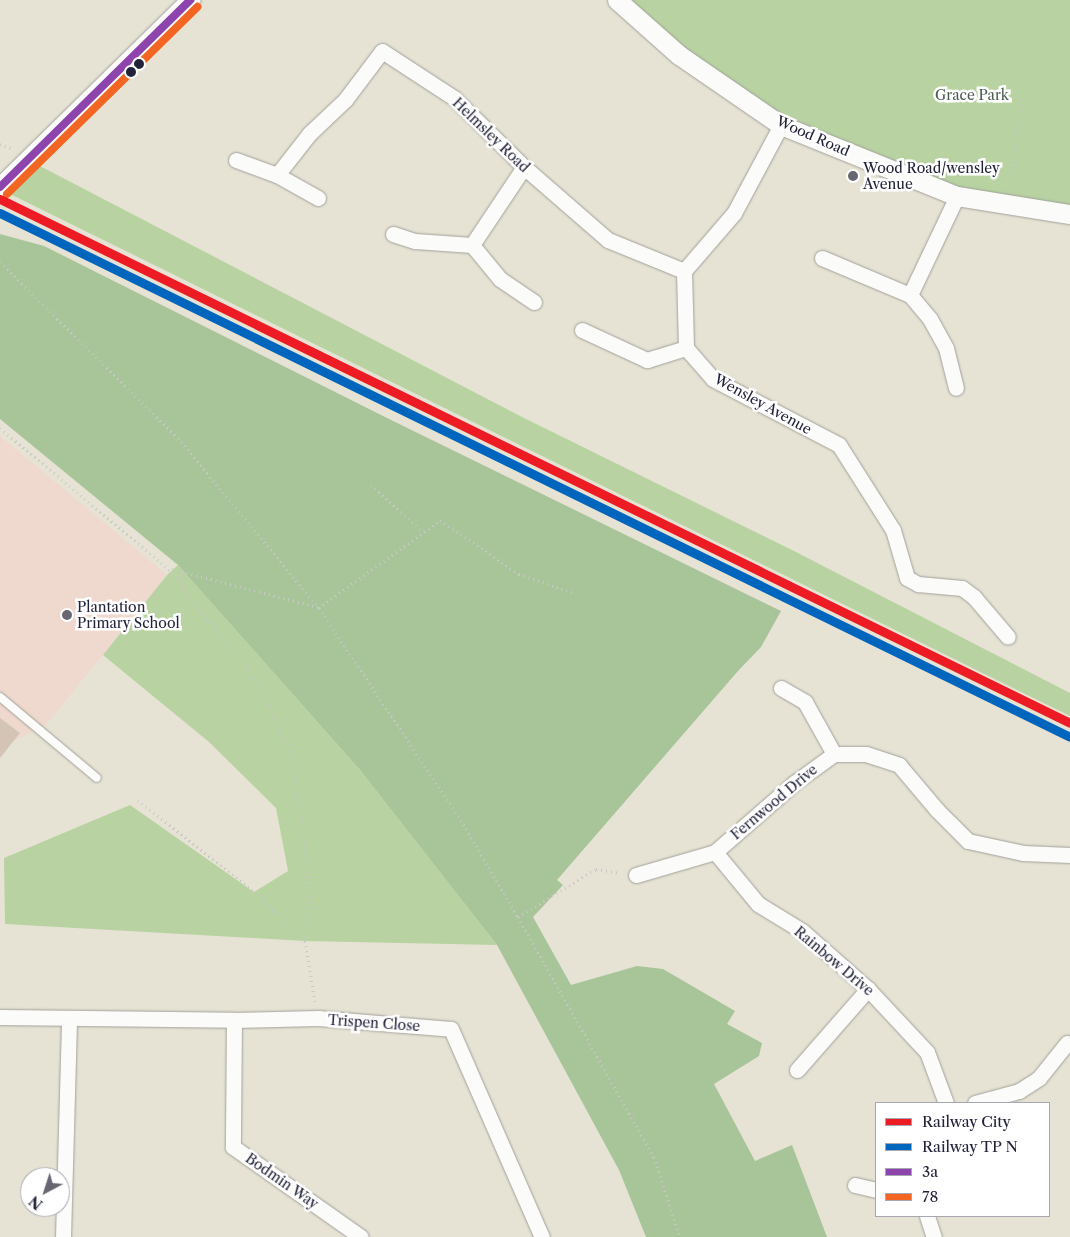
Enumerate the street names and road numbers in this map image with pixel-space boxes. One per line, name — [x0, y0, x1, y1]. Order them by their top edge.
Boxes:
street label: Helmsley Road — [449, 94, 533, 176]
street label: Wood Road — [774, 112, 852, 160]
street label: Wensley Avenue — [711, 370, 815, 438]
street label: Fernwood Drive — [727, 761, 821, 843]
street label: Rainbow Drive — [791, 923, 877, 999]
street label: Trispen Close — [327, 1011, 421, 1035]
street label: Bodmin Way — [242, 1150, 322, 1212]

